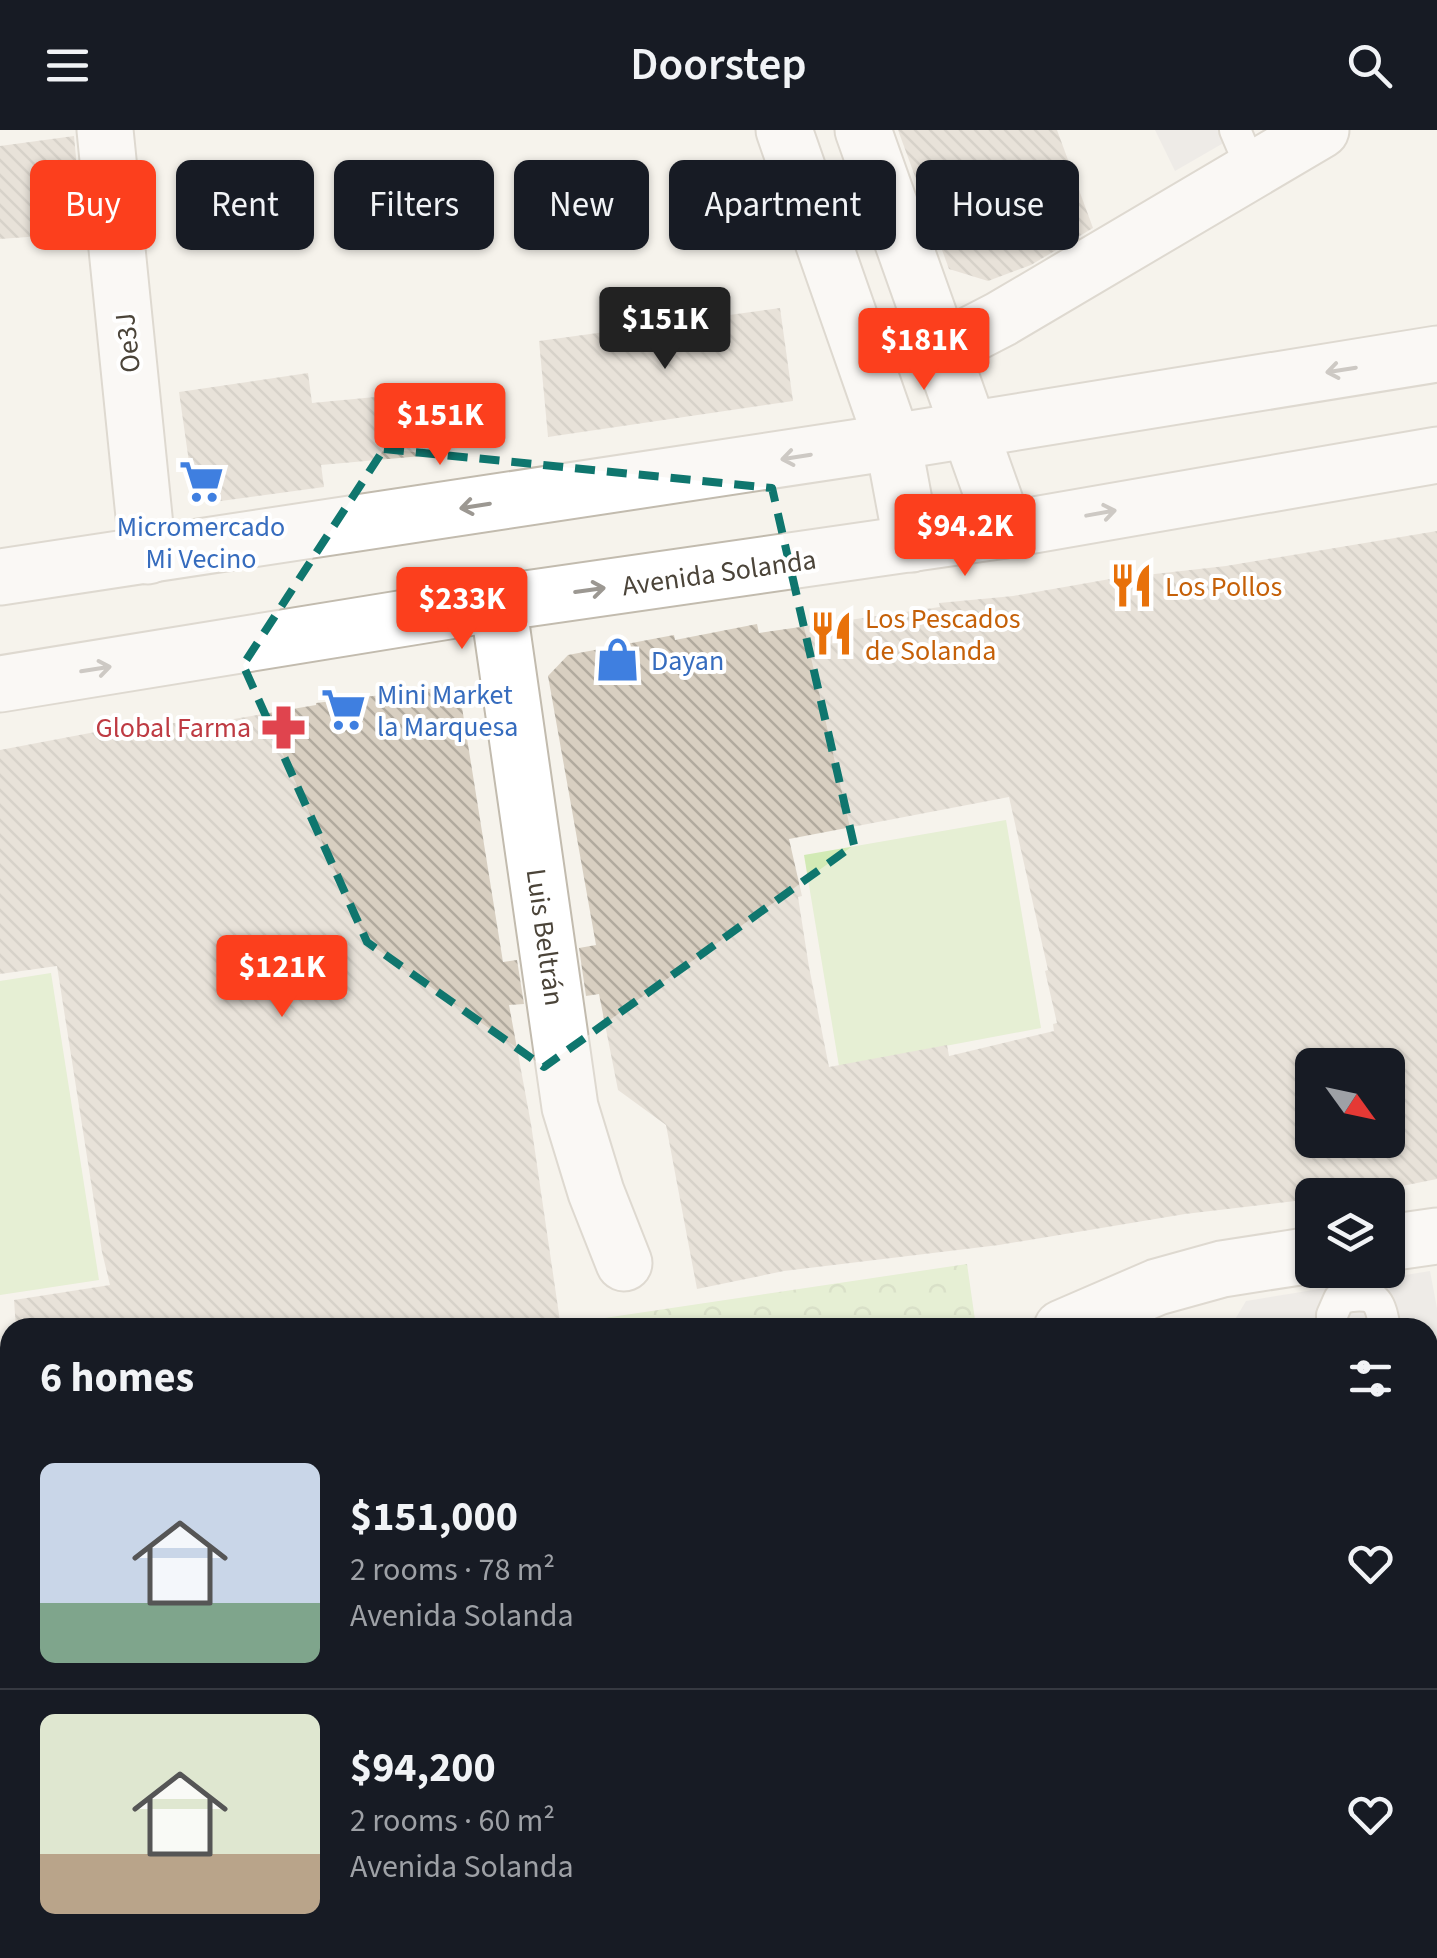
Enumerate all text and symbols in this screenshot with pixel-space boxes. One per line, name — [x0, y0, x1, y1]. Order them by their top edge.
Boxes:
text: Doorstep — [630, 33, 807, 97]
icon: menu — [40, 38, 95, 93]
icon: search — [1342, 38, 1397, 93]
chip: Buy — [30, 160, 156, 250]
chip: Rent — [176, 160, 314, 250]
chip: Filters — [334, 160, 494, 250]
chip: New — [514, 160, 649, 250]
chip: Apartment — [669, 160, 896, 250]
chip: House — [916, 160, 1079, 250]
pin: $151K — [595, 287, 735, 372]
text: $151K — [621, 296, 709, 342]
pin: $181K — [854, 308, 994, 393]
street label: Oe3J — [105, 311, 151, 375]
text: $181K — [880, 317, 968, 363]
one-way arrow — [1325, 361, 1357, 380]
pin: $151K — [370, 383, 510, 468]
text: $151K — [396, 392, 484, 438]
one-way arrow — [781, 448, 813, 467]
supermarket icon: Micromercado Mi Vecino — [177, 457, 225, 505]
pin: $94.2K — [884, 494, 1046, 579]
one-way arrow — [459, 497, 492, 516]
text: $94.2K — [917, 503, 1013, 549]
one-way arrow — [1085, 503, 1117, 522]
place label: Micromercado Mi Vecino — [117, 507, 285, 579]
street label: Avenida Solanda — [619, 540, 819, 606]
restaurant icon: Los Pollos — [1108, 562, 1156, 610]
pin: $233K — [392, 567, 532, 652]
place label: Los Pollos — [1165, 567, 1282, 607]
text: $233K — [418, 576, 506, 622]
one-way arrow — [573, 581, 606, 599]
place label: Los Pescados de Solanda — [865, 599, 1021, 671]
restaurant icon: Los Pescados de Solanda — [808, 610, 856, 658]
shop icon: Dayan — [594, 636, 642, 684]
place label: Dayan — [651, 641, 724, 681]
one-way arrow — [80, 659, 112, 677]
place label: Mini Market la Marquesa — [377, 675, 518, 747]
supermarket icon: Mini Market la Marquesa — [320, 686, 368, 734]
pharmacy icon: Global Farma — [260, 703, 308, 751]
place label: Global Farma — [95, 708, 251, 748]
street label: Luis Beltrán — [516, 866, 574, 1008]
pin: $121K — [212, 935, 352, 1020]
text: $121K — [238, 944, 326, 990]
north arrow — [1295, 1048, 1405, 1158]
map controls — [1295, 1048, 1405, 1288]
button: layers — [1295, 1178, 1405, 1288]
text: 6 homes — [40, 1348, 194, 1408]
icon: filters — [1343, 1351, 1398, 1406]
text: $151,000 — [350, 1487, 518, 1547]
icon: home — [120, 1503, 240, 1623]
icon: heart — [1343, 1536, 1398, 1591]
text: 2 rooms · 78 m² — [350, 1547, 555, 1593]
text: Avenida Solanda — [350, 1593, 574, 1639]
text: $94,200 — [350, 1738, 496, 1798]
icon: home — [120, 1754, 240, 1874]
icon: heart — [1343, 1787, 1398, 1842]
text: 2 rooms · 60 m² — [350, 1798, 555, 1844]
text: Avenida Solanda — [350, 1844, 574, 1890]

